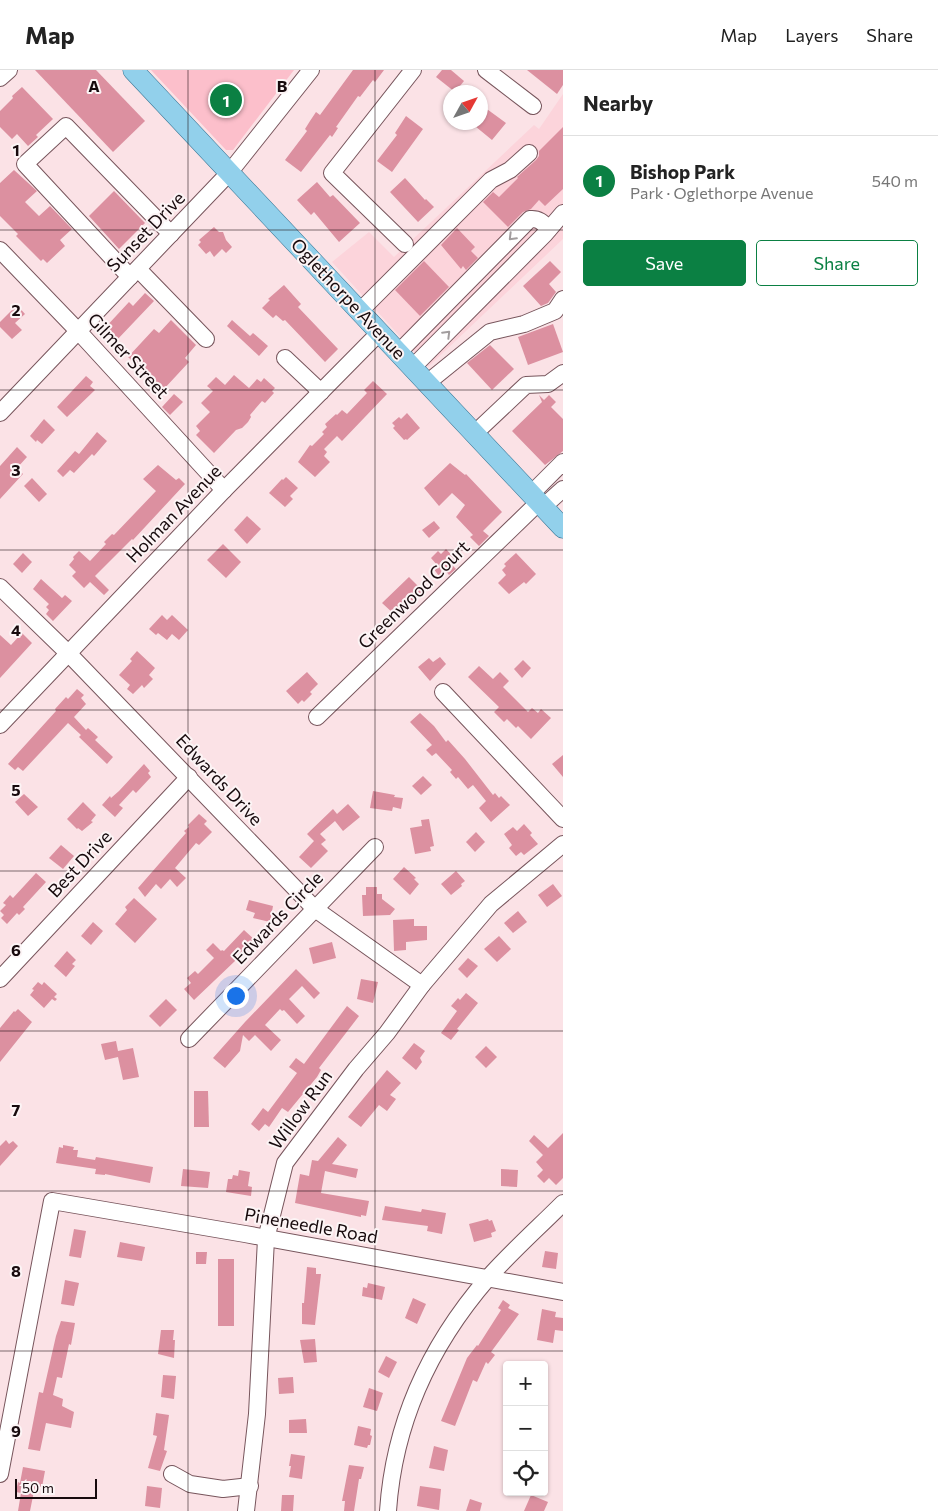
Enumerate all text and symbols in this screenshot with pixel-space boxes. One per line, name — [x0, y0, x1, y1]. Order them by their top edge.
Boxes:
text: Map — [25, 20, 75, 49]
text: Map — [720, 24, 757, 46]
text: Layers — [785, 24, 838, 46]
text: Share — [866, 24, 913, 46]
text: A — [88, 76, 100, 95]
text: B — [277, 76, 288, 95]
pin: 1 — [210, 81, 242, 119]
north arrow — [443, 85, 488, 130]
text: Nearby — [583, 90, 653, 115]
text: 1 — [12, 140, 20, 159]
text: Bishop Park — [630, 160, 735, 183]
text: 1 — [595, 171, 603, 190]
text: 540 m — [872, 171, 918, 190]
text: Park · Oglethorpe Avenue — [630, 183, 814, 202]
street label: Sunset Drive — [102, 187, 189, 276]
one-way arrow — [509, 231, 518, 240]
street label: Oglethorpe Avenue — [287, 233, 411, 363]
button: Save — [583, 240, 746, 286]
button: Share — [756, 240, 918, 286]
text: 2 — [11, 300, 21, 319]
street label: Gilmer Street — [83, 308, 174, 403]
one-way arrow — [441, 331, 450, 340]
text: 3 — [11, 460, 21, 479]
street label: Holman Avenue — [121, 460, 226, 567]
street label: Greenwood Court — [353, 536, 474, 653]
text: 4 — [11, 620, 21, 639]
street label: Edwards Drive — [172, 729, 268, 830]
text: 5 — [11, 780, 21, 799]
street label: Best Drive — [43, 825, 116, 901]
street label: Edwards Circle — [228, 866, 327, 968]
text: 6 — [11, 940, 21, 959]
your location — [223, 983, 249, 1009]
street label: Willow Run — [264, 1065, 336, 1153]
text: 7 — [12, 1100, 21, 1119]
street label: Pineneedle Road — [243, 1202, 380, 1248]
text: 8 — [11, 1261, 21, 1280]
map controls — [503, 1361, 548, 1496]
button: + — [503, 1361, 548, 1406]
button: − — [503, 1406, 548, 1451]
text: 9 — [11, 1421, 21, 1440]
button: locate — [503, 1451, 548, 1496]
scale bar — [15, 1476, 98, 1499]
text: 50 m — [22, 1479, 54, 1496]

